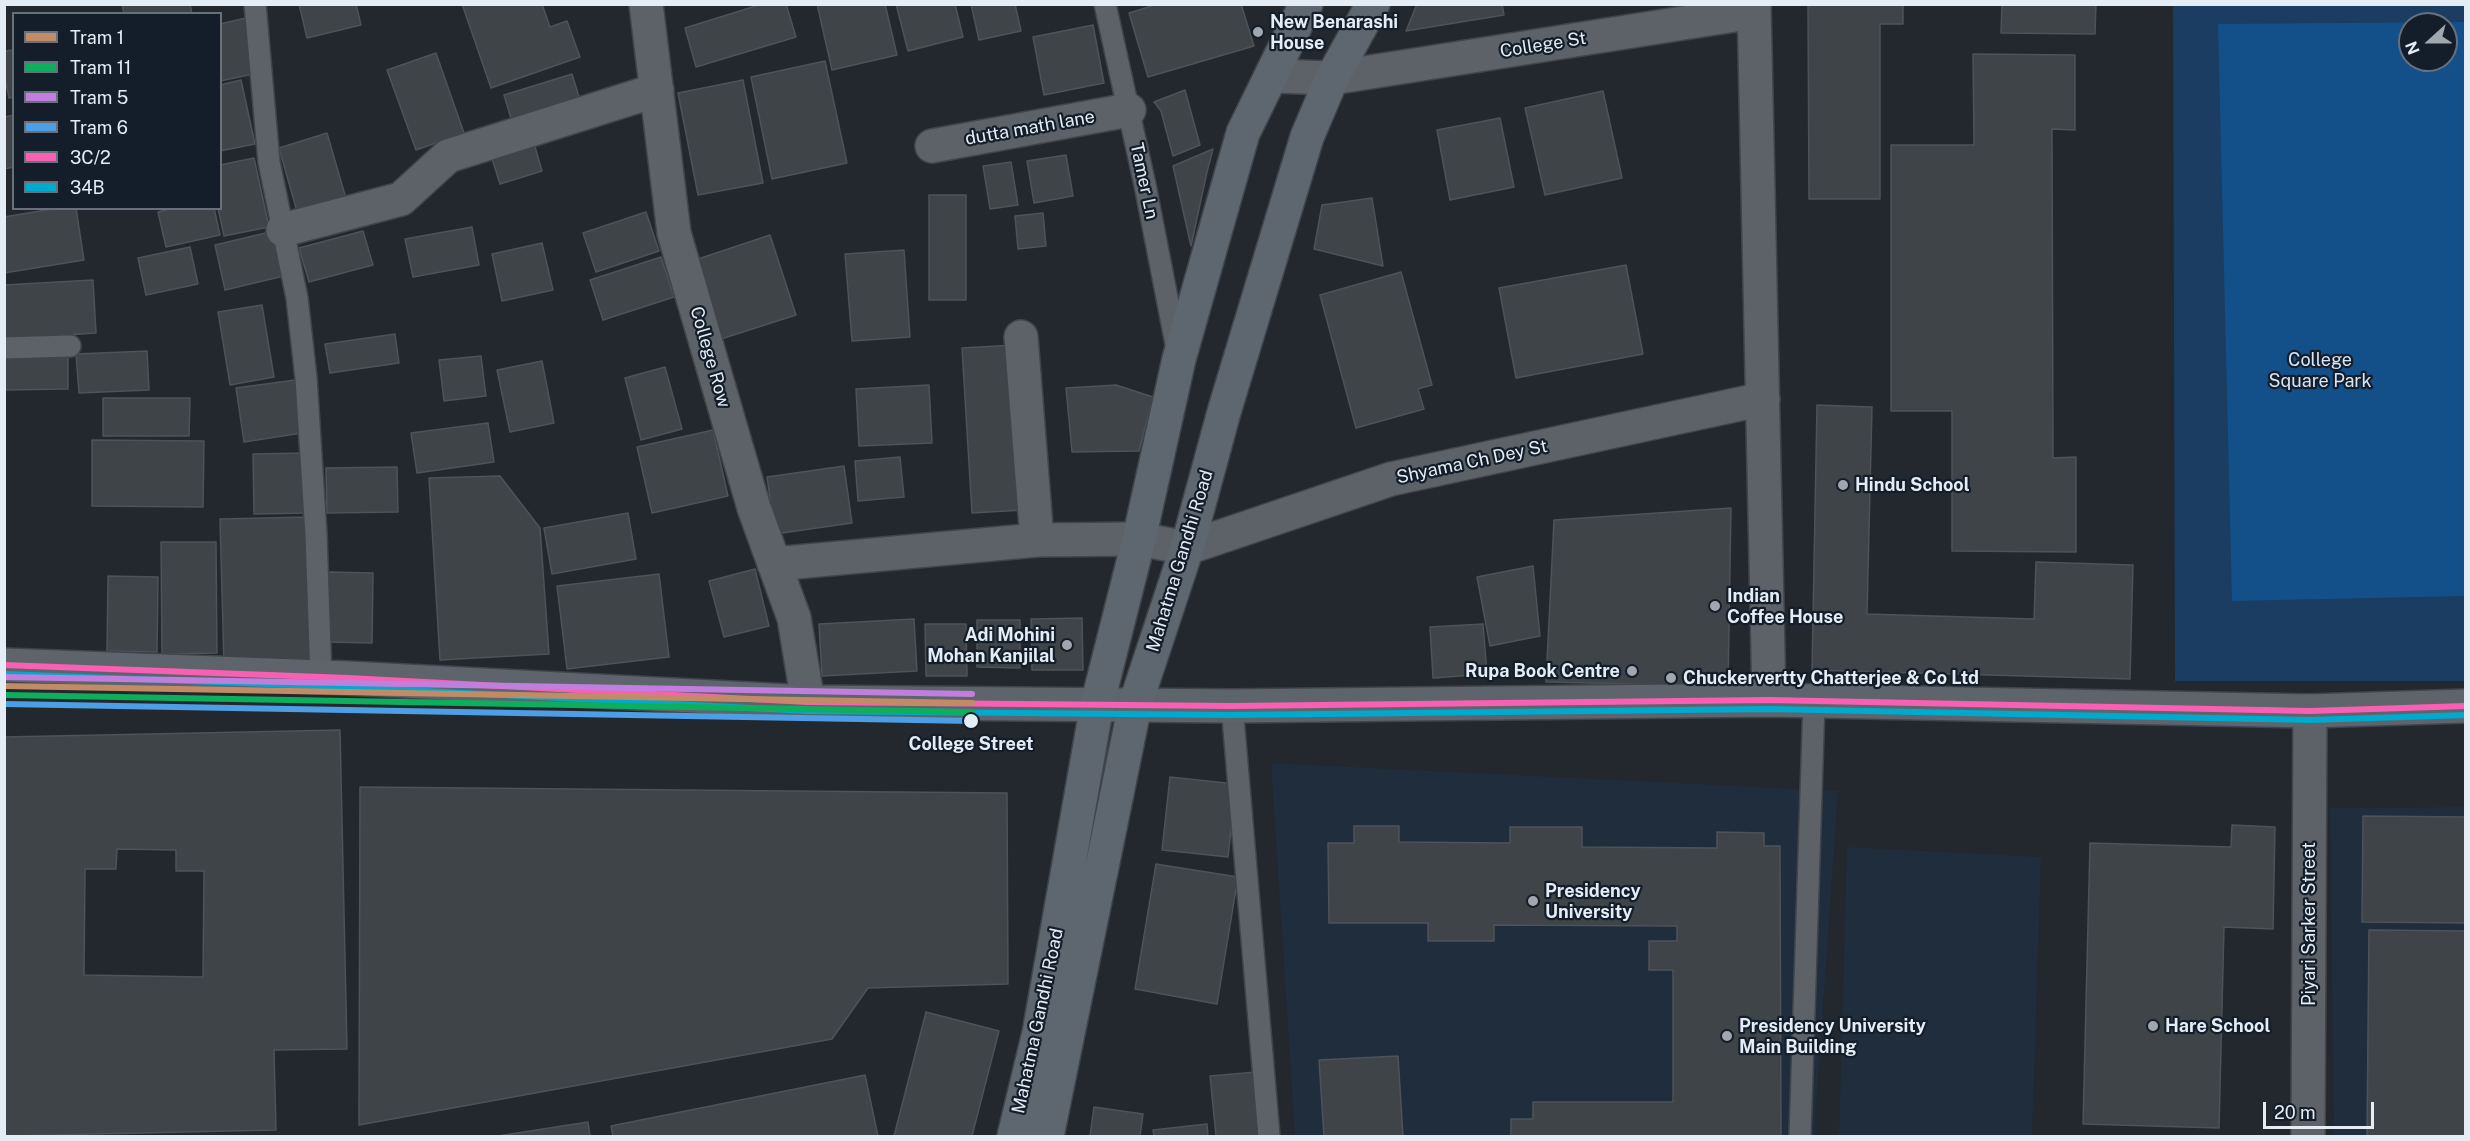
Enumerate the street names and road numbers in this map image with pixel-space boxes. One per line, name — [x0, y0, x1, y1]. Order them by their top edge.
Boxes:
street label: College St — [1498, 28, 1588, 62]
street label: dutta math lane — [963, 106, 1097, 150]
street label: Tamer Ln — [1125, 141, 1163, 221]
street label: College Row — [685, 304, 735, 410]
street label: Shyama Ch Dey St — [1395, 435, 1549, 489]
street label: Mahatma Gandhi Road — [1142, 468, 1218, 654]
street label: Piyari Sarker Street — [2298, 842, 2320, 1006]
street label: Mahatma Gandhi Road — [1008, 926, 1068, 1116]

